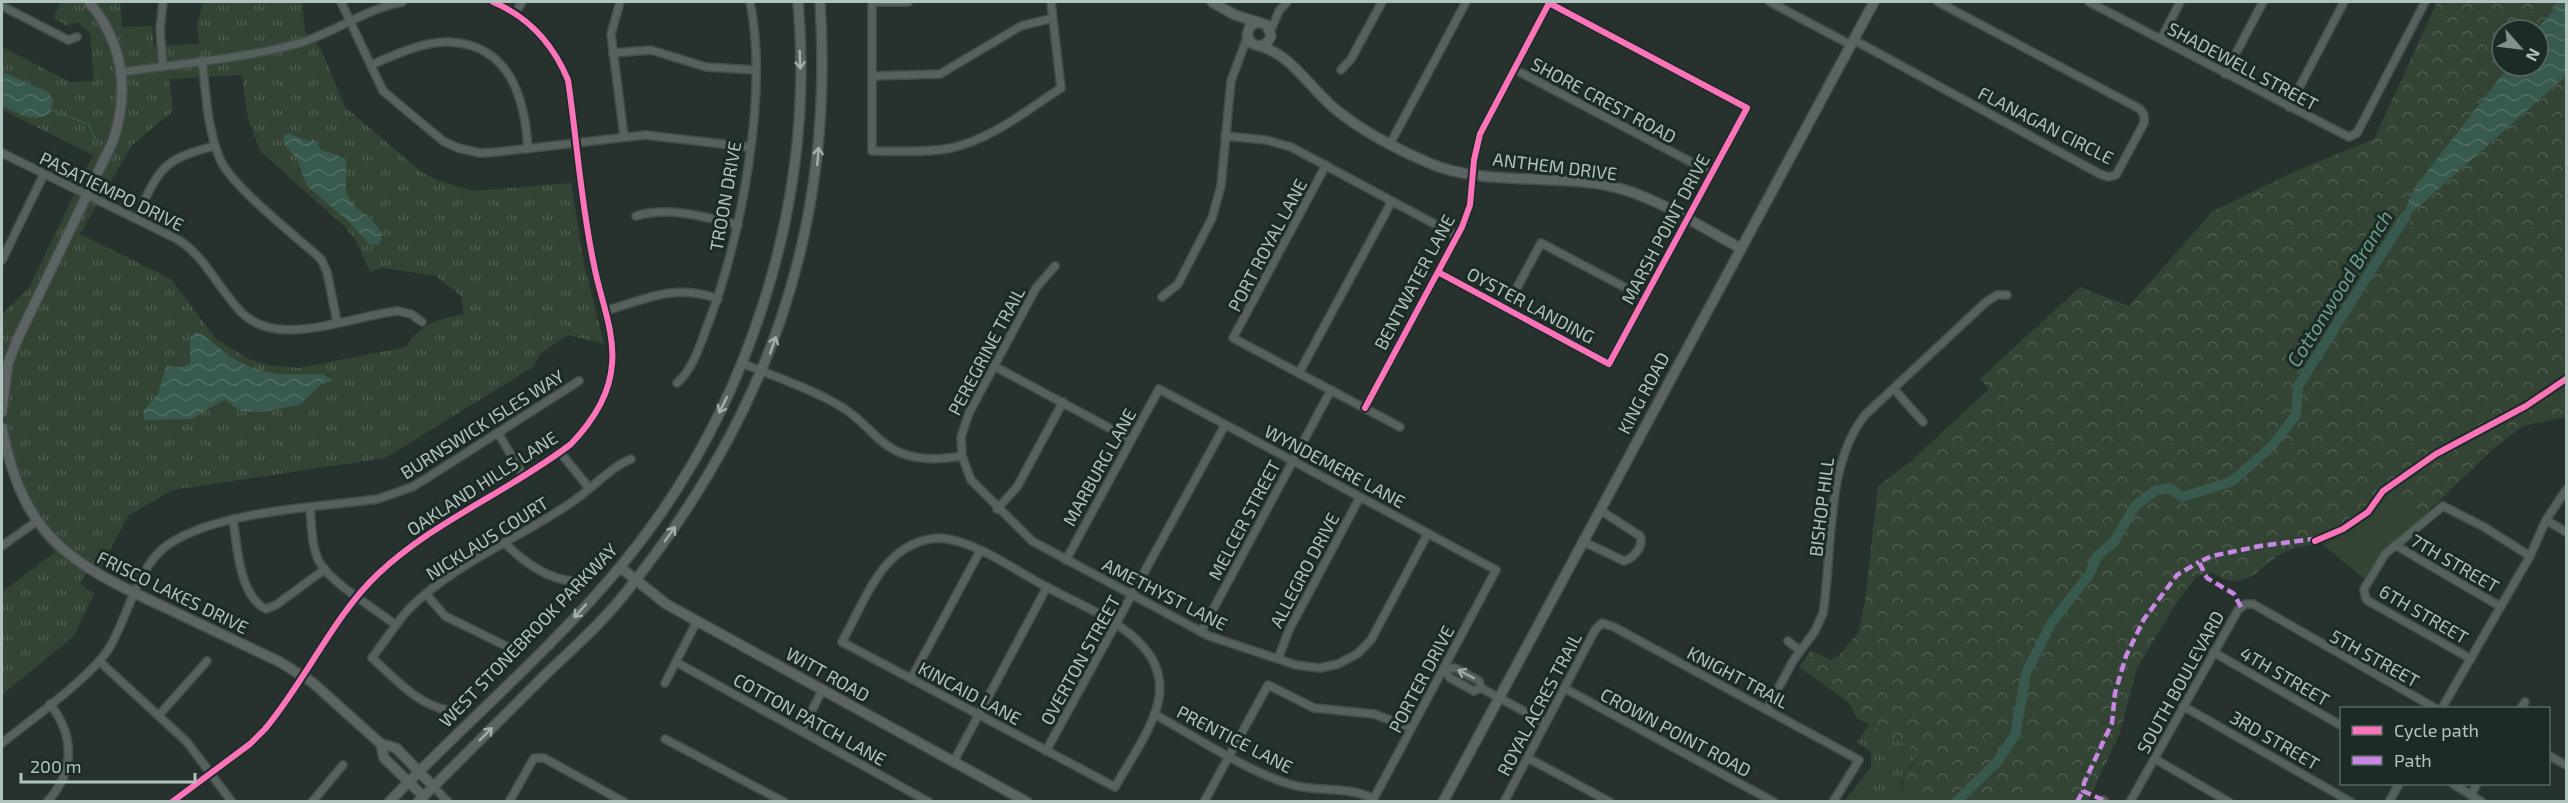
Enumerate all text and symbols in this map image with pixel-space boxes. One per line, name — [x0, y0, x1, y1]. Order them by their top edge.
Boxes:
street label: SHADEWELL STREET — [2164, 17, 2322, 115]
north arrow — [2490, 18, 2550, 78]
text: N — [2523, 46, 2545, 65]
one-way arrow — [795, 49, 806, 69]
street label: SHORE CREST ROAD — [1528, 52, 1680, 148]
street label: FLANAGAN CIRCLE — [1975, 81, 2117, 169]
street label: TROON DRIVE — [705, 139, 745, 253]
street label: PASATIEMPO DRIVE — [36, 146, 188, 236]
one-way arrow — [813, 146, 824, 166]
street label: ANTHEM DRIVE — [1492, 147, 1618, 185]
street label: MARSH POINT DRIVE — [1616, 150, 1714, 308]
street label: PORT ROYAL LANE — [1223, 175, 1311, 315]
water label: Cottonwood Branch — [2281, 205, 2397, 371]
street label: BENTWATER LANE — [1369, 211, 1459, 353]
street label: OYSTER LANDING — [1463, 262, 1599, 348]
street label: PEREGRINE TRAIL — [943, 283, 1029, 419]
one-way arrow — [768, 336, 779, 355]
street label: KING ROAD — [1612, 348, 1674, 438]
street label: BURNSWICK ISLES WAY — [396, 364, 568, 483]
one-way arrow — [717, 396, 728, 414]
street label: MARBURG LANE — [1058, 404, 1140, 530]
street label: WYNDEMERE LANE — [1261, 420, 1409, 512]
street label: OAKLAND HILLS LANE — [402, 426, 562, 540]
street label: MELCER STREET — [1203, 456, 1285, 584]
street label: BISHOP HILL — [1804, 456, 1838, 558]
street label: NICKLAUS COURT — [422, 491, 553, 584]
street label: ALLEGRO DRIVE — [1264, 509, 1344, 631]
one-way arrow — [664, 527, 676, 543]
street label: 7TH STREET — [2407, 529, 2503, 597]
street label: WEST STONEBROOK PARKWAY — [434, 538, 622, 732]
street label: FRISCO LAKES DRIVE — [94, 546, 252, 638]
street label: AMETHYST LANE — [1099, 553, 1231, 635]
street label: 6TH STREET — [2376, 580, 2473, 649]
street label: OVERTON STREET — [1035, 591, 1125, 729]
one-way arrow — [573, 603, 587, 618]
street label: SOUTH BOULEVARD — [2132, 607, 2228, 757]
street label: PORTER DRIVE — [1384, 622, 1458, 736]
street label: 5TH STREET — [2327, 625, 2424, 692]
street label: ROYAL ACRES TRAIL — [1492, 629, 1586, 779]
street label: KNIGHT TRAIL — [1683, 641, 1793, 713]
street label: WITT ROAD — [782, 642, 874, 706]
street label: 4TH STREET — [2236, 642, 2334, 711]
street label: KINCAID LANE — [915, 657, 1025, 729]
street label: COTTON PATCH LANE — [730, 668, 890, 770]
one-way arrow — [1457, 668, 1475, 679]
street label: CROWN POINT ROAD — [1597, 683, 1755, 781]
street label: PRENTICE LANE — [1173, 700, 1297, 778]
street label: 3RD STREET — [2226, 706, 2324, 775]
legend — [2340, 707, 2550, 785]
text: Cycle path — [2394, 719, 2479, 741]
one-way arrow — [479, 726, 494, 741]
scale bar — [21, 746, 195, 784]
text: Path — [2394, 749, 2432, 771]
text: 200 m — [30, 755, 82, 777]

